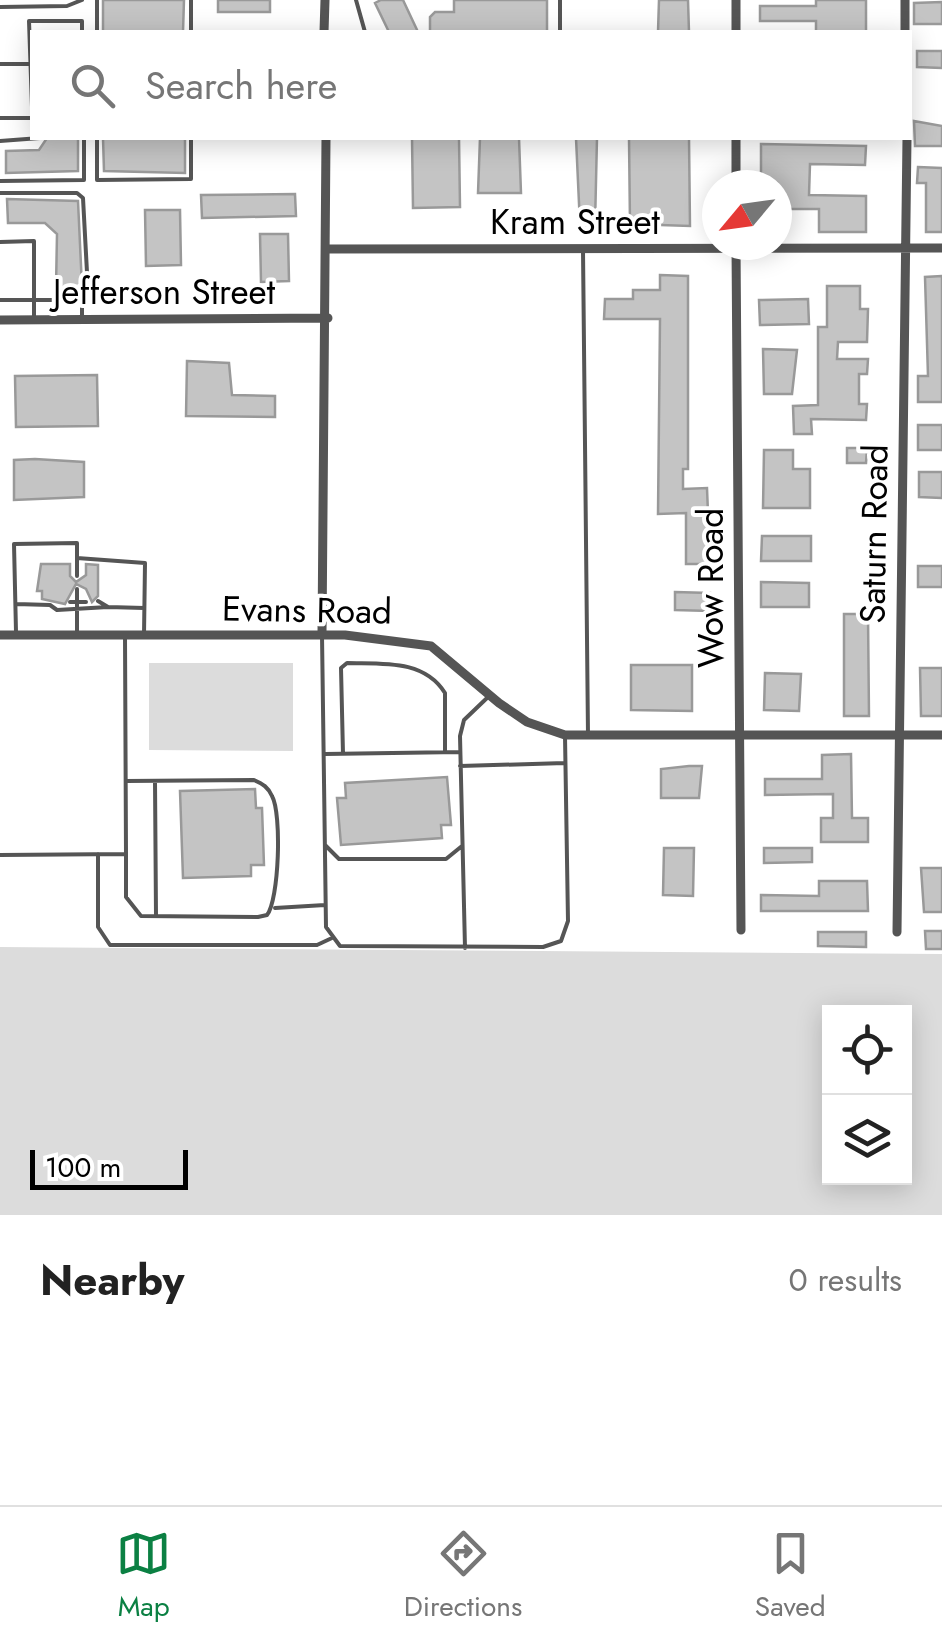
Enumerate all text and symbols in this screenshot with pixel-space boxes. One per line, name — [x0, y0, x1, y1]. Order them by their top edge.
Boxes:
search box — [30, 30, 912, 140]
icon: search — [65, 58, 120, 113]
text: Search here — [145, 58, 337, 113]
north arrow — [702, 170, 792, 260]
street label: Kram Street — [490, 197, 661, 247]
street label: Jefferson Street — [49, 267, 276, 317]
street label: Saturn Road — [847, 444, 901, 624]
street label: Wow Road — [686, 508, 736, 668]
street label: Evans Road — [222, 584, 392, 636]
map controls — [822, 1005, 912, 1185]
button: locate — [822, 1005, 912, 1095]
button: layers — [822, 1095, 912, 1185]
scale bar — [30, 1145, 188, 1190]
text: 100 m — [45, 1147, 121, 1188]
text: Nearby — [40, 1250, 184, 1311]
text: 0 results — [789, 1257, 902, 1303]
tab: Map — [116, 1526, 171, 1627]
tab: Directions — [404, 1526, 522, 1627]
tab: Saved — [755, 1526, 826, 1627]

